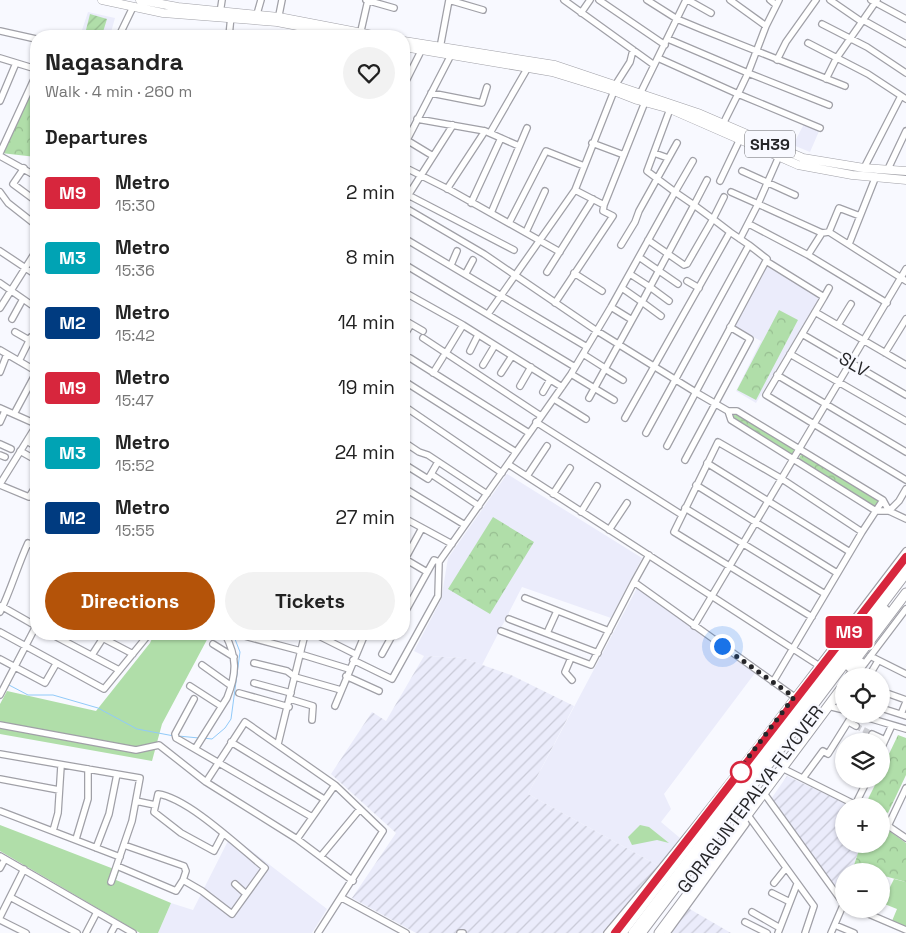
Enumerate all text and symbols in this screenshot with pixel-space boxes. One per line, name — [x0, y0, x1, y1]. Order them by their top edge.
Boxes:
text: Nagasandra — [45, 46, 183, 77]
button: heart — [343, 47, 395, 99]
text: Walk · 4 min · 260 m — [45, 81, 192, 102]
text: Departures — [45, 125, 148, 150]
road number: SH39 — [745, 130, 795, 158]
text: Metro — [115, 170, 170, 195]
text: 2 min — [346, 180, 395, 205]
text: M9 — [59, 181, 86, 204]
text: 15:30 — [115, 195, 155, 216]
text: Metro — [115, 235, 170, 260]
text: 8 min — [346, 245, 395, 270]
text: M3 — [59, 246, 86, 269]
text: 15:36 — [115, 260, 155, 281]
text: Metro — [115, 300, 170, 325]
text: 14 min — [338, 310, 395, 335]
text: M2 — [59, 311, 86, 334]
text: 15:42 — [115, 325, 155, 346]
street label: SLV — [835, 346, 873, 382]
text: Metro — [115, 365, 170, 390]
text: 19 min — [338, 375, 395, 400]
text: M9 — [59, 376, 86, 399]
text: 15:47 — [115, 390, 154, 411]
text: Metro — [115, 430, 170, 455]
text: 24 min — [335, 440, 395, 465]
text: M3 — [59, 441, 86, 464]
text: 15:52 — [115, 455, 154, 476]
text: Metro — [115, 495, 170, 520]
text: 27 min — [335, 505, 395, 530]
text: M2 — [59, 506, 86, 529]
text: 15:55 — [115, 520, 155, 541]
button: Directions — [45, 572, 215, 630]
button: Tickets — [225, 572, 395, 630]
line badge: M9 — [826, 616, 872, 648]
text: M9 — [836, 620, 863, 643]
your location — [710, 634, 735, 659]
map controls — [835, 668, 890, 918]
button: locate — [835, 668, 890, 723]
street label: GORAGUNTEPALYA FLYOVER — [672, 701, 828, 897]
button: layers — [835, 733, 890, 788]
unlabelled marker — [730, 761, 752, 783]
button: + — [835, 798, 890, 853]
button: − — [835, 863, 890, 918]

